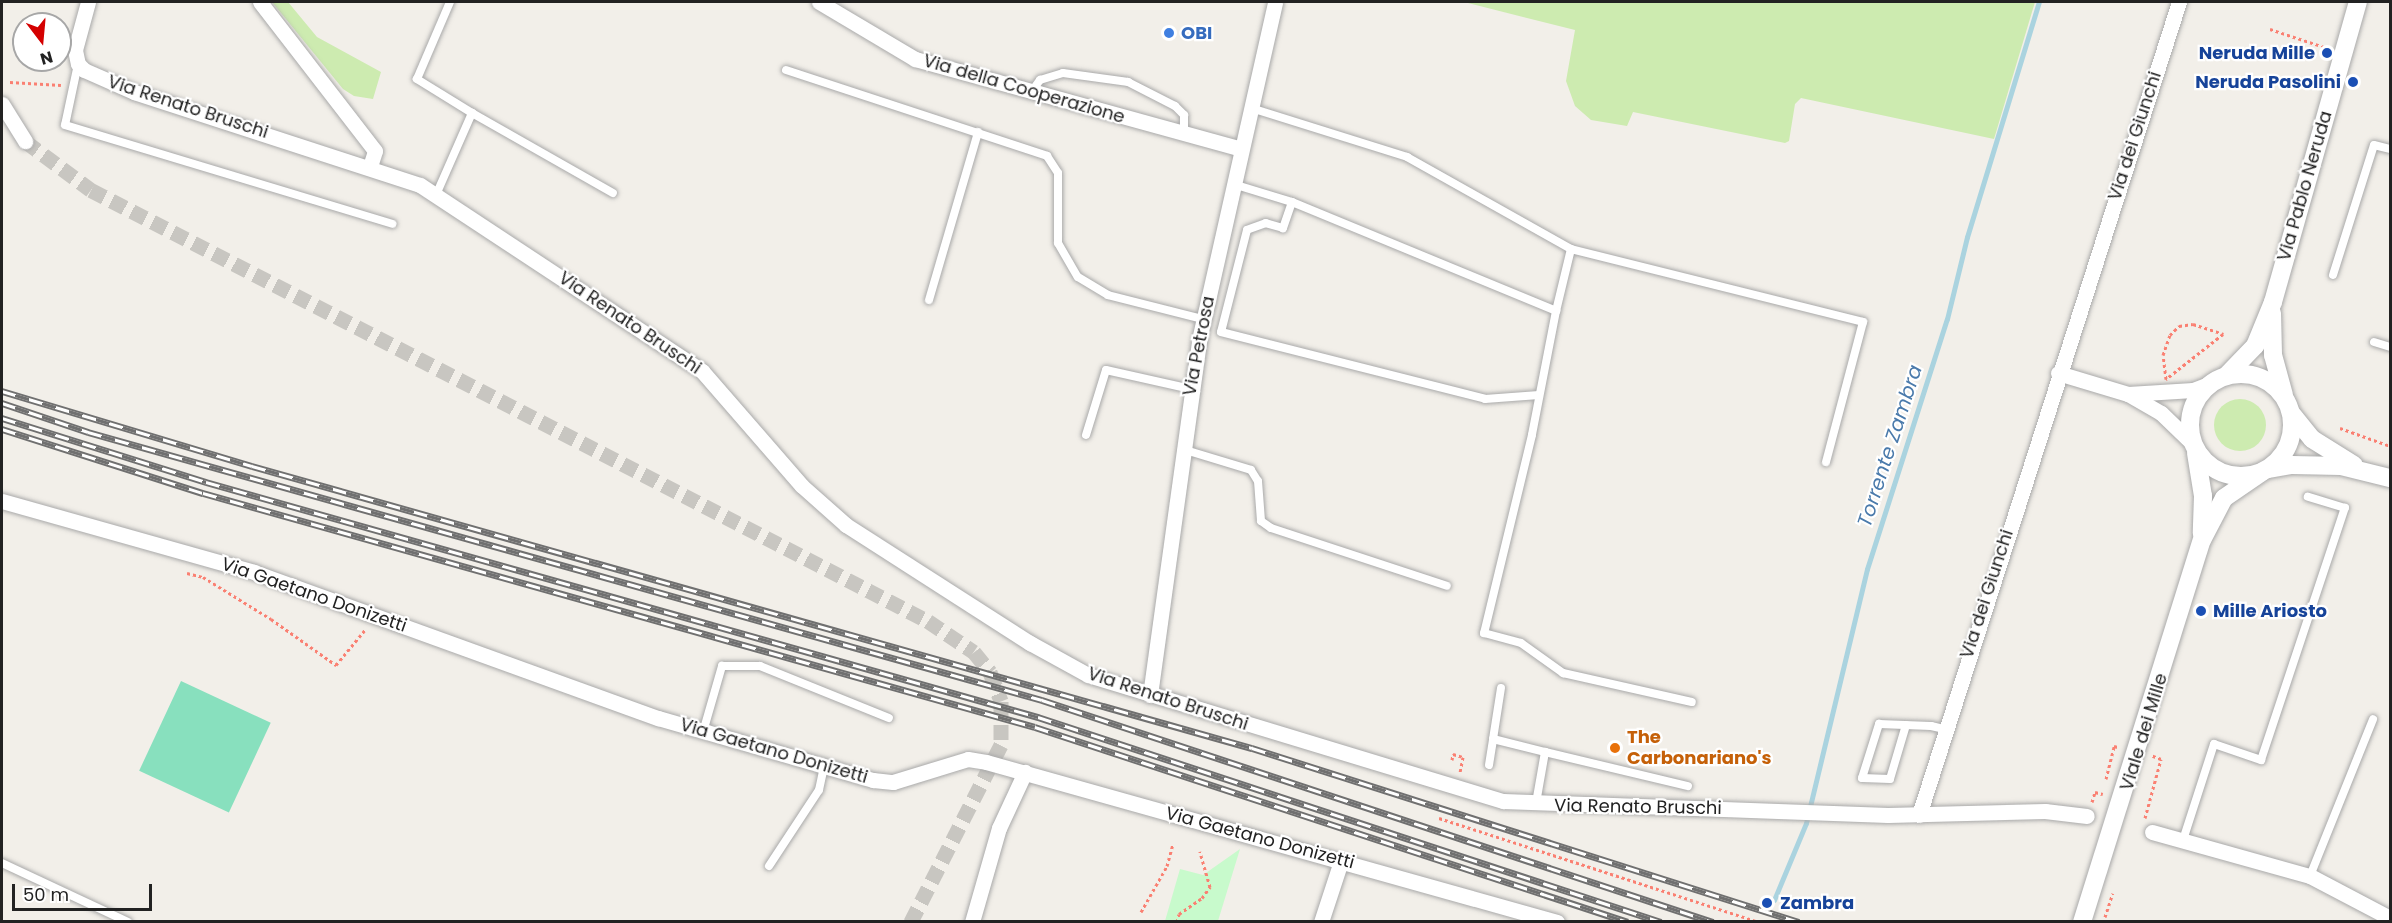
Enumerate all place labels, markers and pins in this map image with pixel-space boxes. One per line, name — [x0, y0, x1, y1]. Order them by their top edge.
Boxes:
place label: OBI — [1181, 22, 1212, 44]
marker: OBI — [1162, 26, 1176, 40]
place label: Neruda Mille — [2199, 42, 2315, 64]
marker: Neruda Mille — [2320, 46, 2334, 60]
place label: Neruda Pasolini — [2195, 71, 2341, 93]
marker: Neruda Pasolini — [2346, 75, 2360, 89]
place label: Mille Ariosto — [2213, 600, 2327, 622]
marker: Mille Ariosto — [2194, 604, 2208, 618]
place label: The Carbonariano's — [1627, 727, 1772, 770]
marker: The Carbonariano's — [1608, 741, 1622, 755]
place label: Zambra — [1780, 892, 1854, 914]
marker: Zambra — [1758, 894, 1776, 912]

